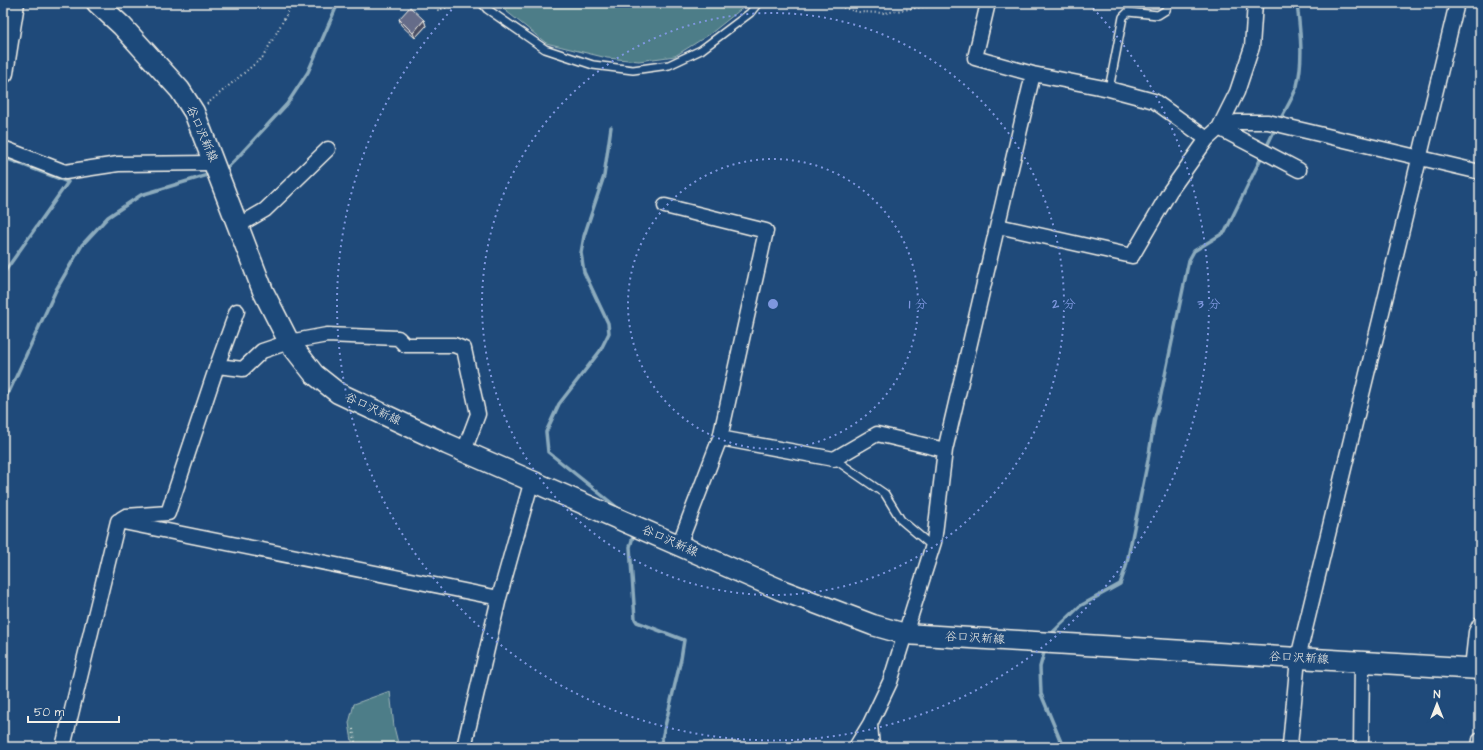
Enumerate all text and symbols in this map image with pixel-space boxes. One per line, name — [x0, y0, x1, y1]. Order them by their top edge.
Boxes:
street label: 谷口沢新線 — [182, 103, 222, 165]
text: 1 分 — [909, 296, 927, 313]
text: 2 分 — [1051, 296, 1076, 313]
text: 3 分 — [1197, 296, 1220, 313]
centre of rings — [766, 297, 780, 311]
street label: 谷口沢新線 — [342, 389, 404, 429]
street label: 谷口沢新線 — [639, 521, 701, 561]
street label: 谷口沢新線 — [945, 628, 1005, 648]
street label: 谷口沢新線 — [1269, 648, 1329, 668]
north arrow — [1417, 684, 1457, 724]
text: N — [1434, 687, 1441, 702]
scale bar — [28, 698, 119, 724]
text: 50 m — [34, 704, 65, 721]

